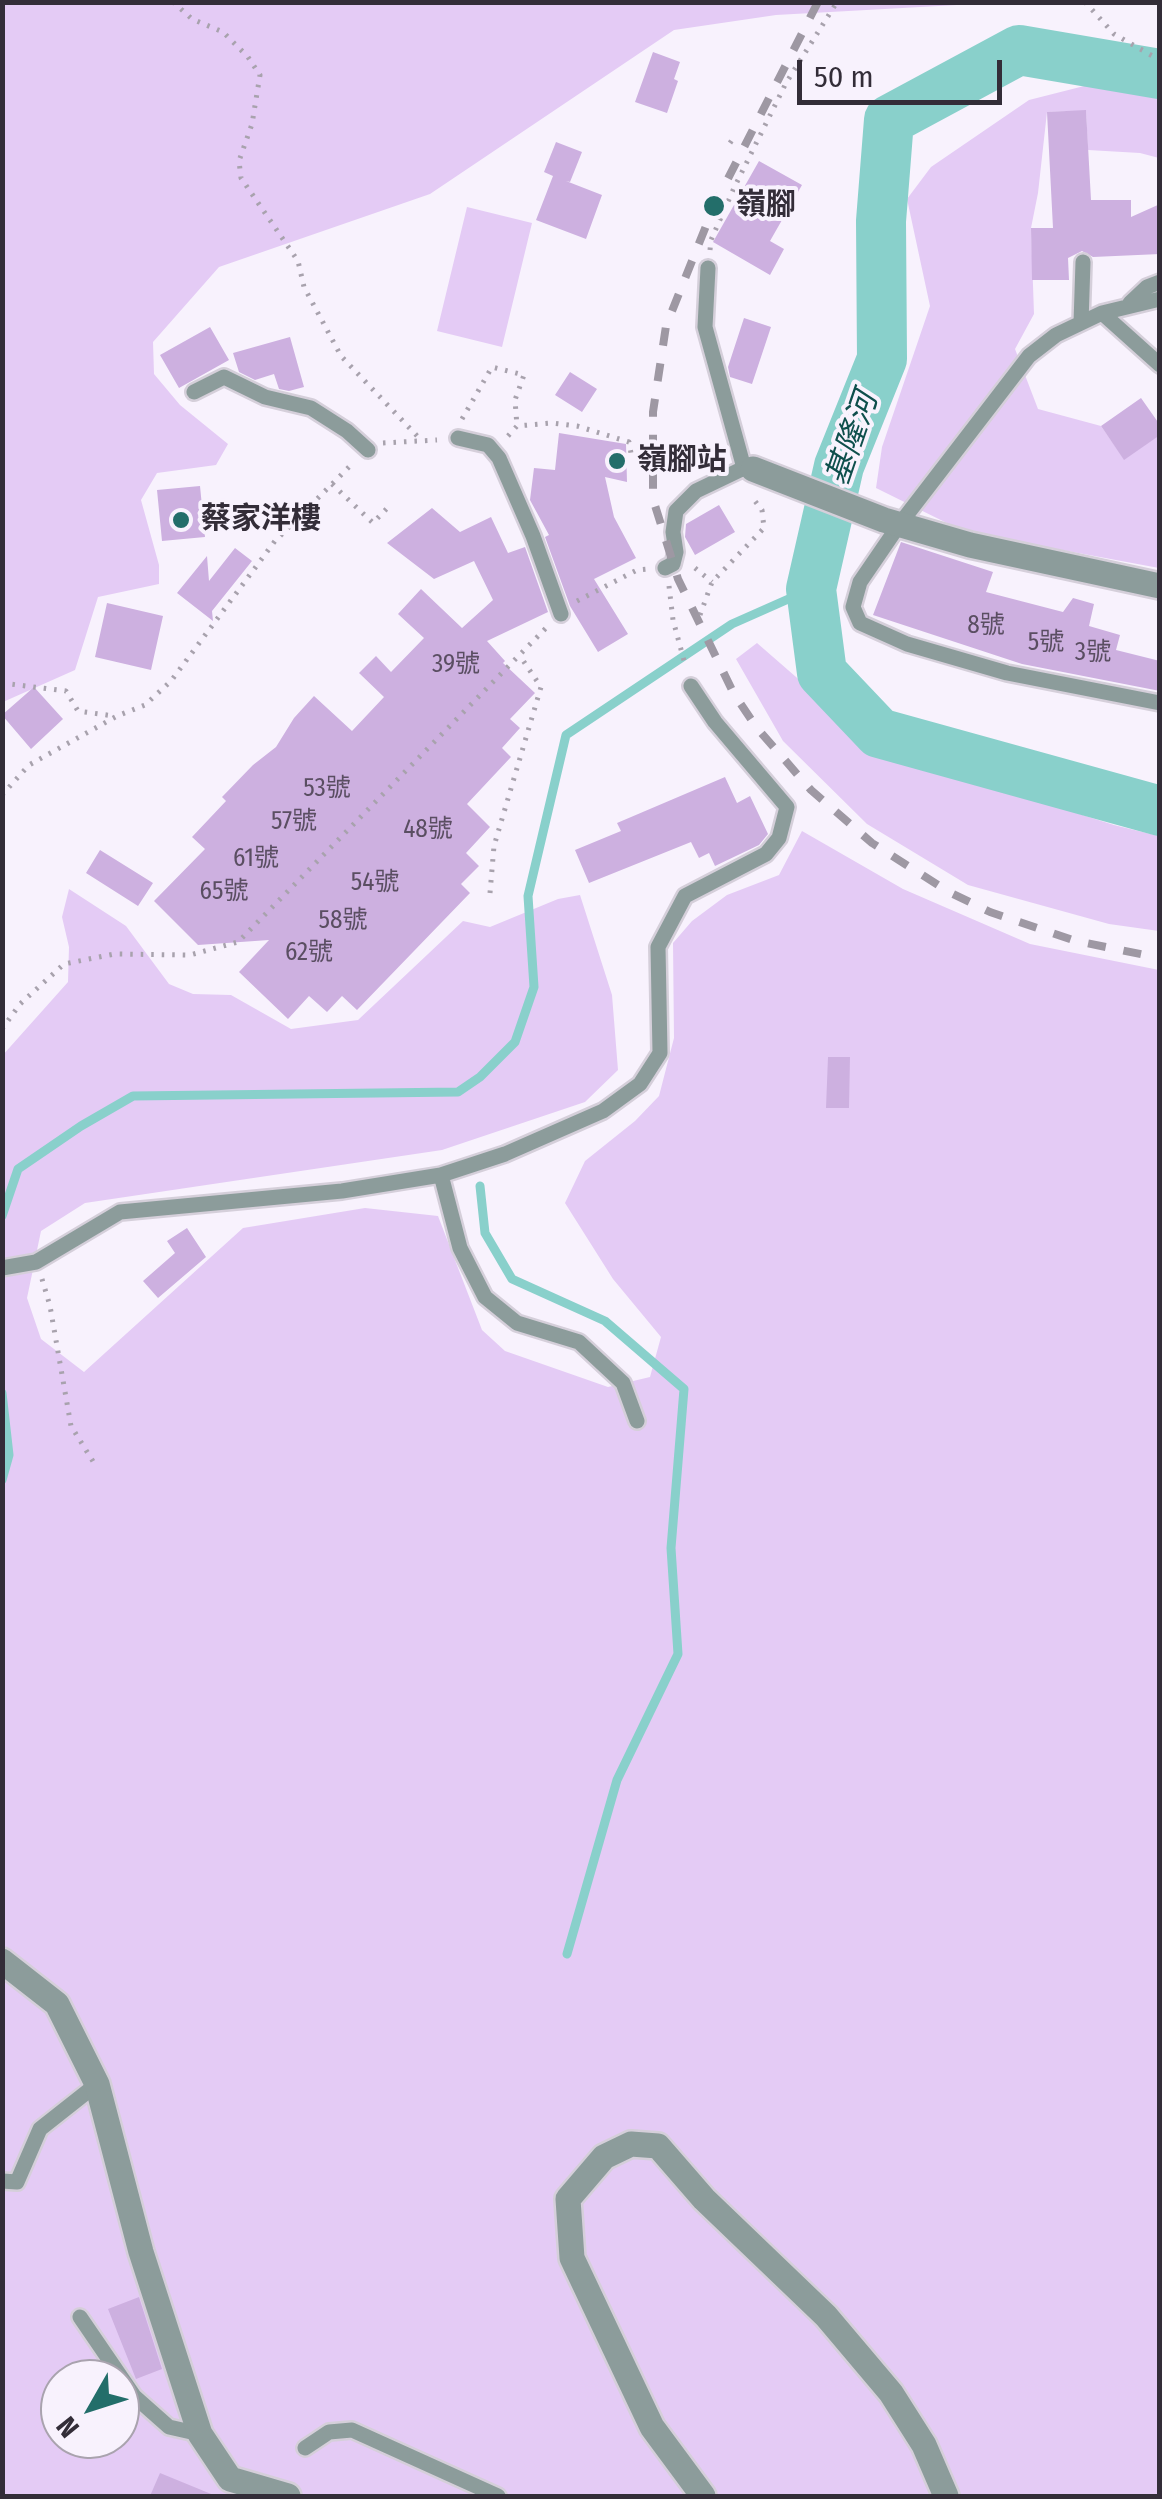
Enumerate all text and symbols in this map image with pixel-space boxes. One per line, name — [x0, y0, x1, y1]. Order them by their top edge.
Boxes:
scale bar — [802, 40, 1007, 102]
text: 50 m — [814, 59, 874, 95]
place label: 嶺腳 — [736, 188, 796, 224]
marker: 嶺腳 — [701, 193, 727, 219]
water label: 基隆河 — [819, 387, 887, 491]
place label: 嶺腳站 — [637, 443, 727, 479]
marker: 嶺腳站 — [606, 450, 628, 472]
place label: 蔡家洋樓 — [201, 502, 321, 538]
marker: 蔡家洋樓 — [170, 509, 192, 531]
house number: 8號 — [967, 611, 1005, 641]
house number: 5號 — [1028, 628, 1064, 658]
house number: 3號 — [1075, 638, 1111, 668]
house number: 39號 — [432, 650, 480, 680]
house number: 53號 — [303, 774, 351, 804]
house number: 57號 — [271, 807, 317, 837]
house number: 48號 — [403, 815, 453, 845]
house number: 61號 — [233, 844, 279, 874]
house number: 54號 — [351, 868, 399, 898]
house number: 65號 — [200, 877, 248, 907]
house number: 58號 — [319, 906, 367, 936]
house number: 62號 — [285, 938, 333, 968]
north arrow — [40, 2359, 140, 2459]
text: N — [50, 2410, 86, 2444]

